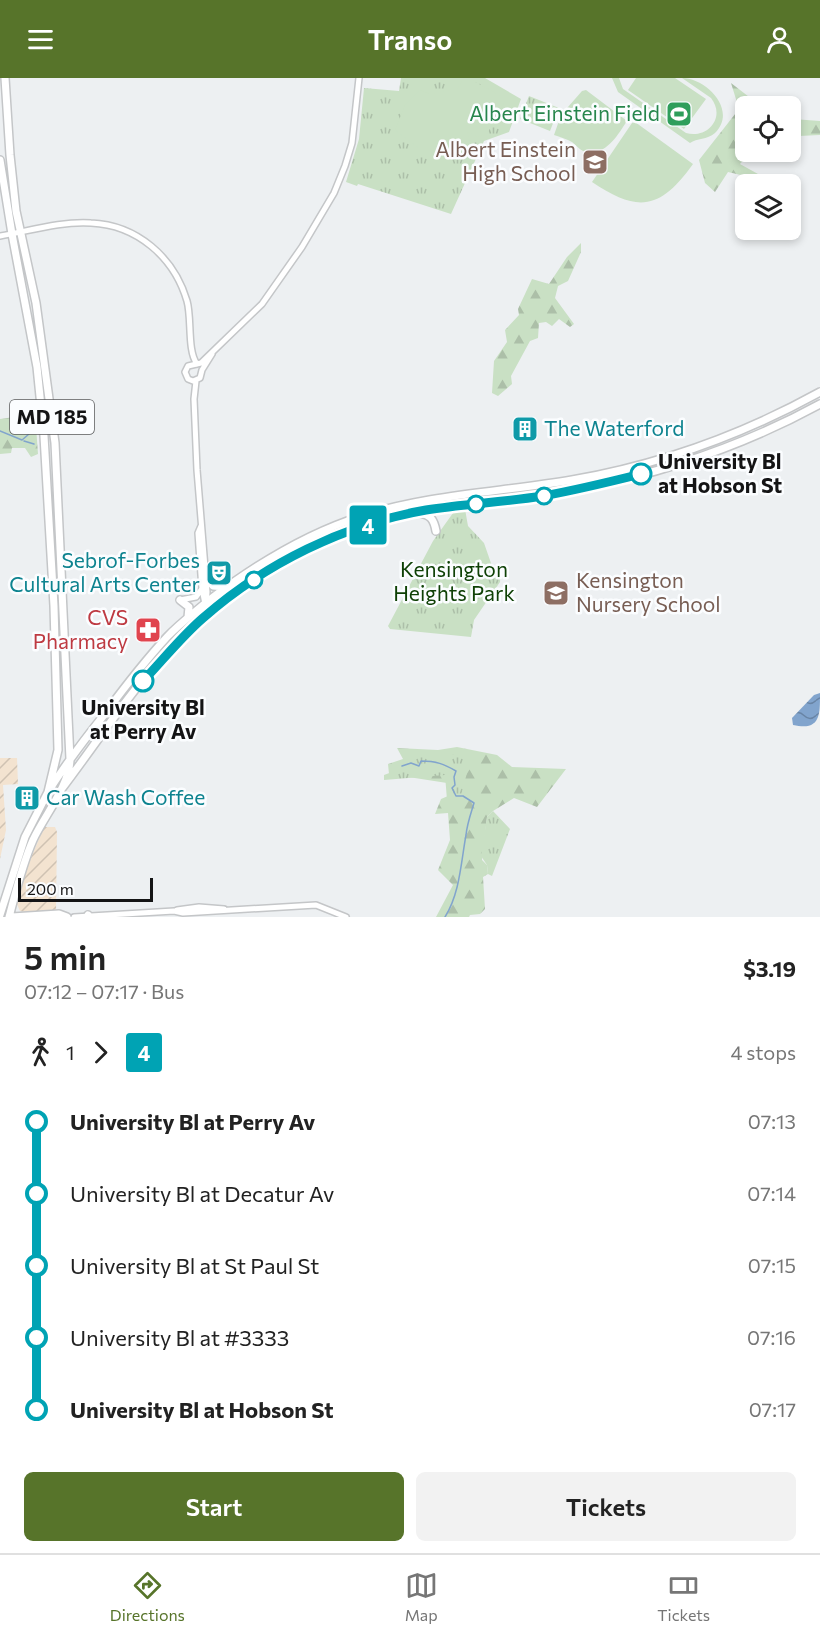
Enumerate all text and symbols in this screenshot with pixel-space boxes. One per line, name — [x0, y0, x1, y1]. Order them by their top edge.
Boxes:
icon: menu — [24, 23, 57, 56]
text: Transo — [368, 23, 452, 56]
icon: person — [763, 23, 796, 56]
map controls — [735, 96, 801, 240]
button: locate — [735, 96, 801, 162]
sports icon: Albert Einstein Field — [664, 99, 694, 129]
place label: Albert Einstein Field — [469, 100, 660, 125]
place label: Albert Einstein High School — [435, 136, 576, 185]
school or university icon: Albert Einstein High School — [580, 147, 610, 177]
button: layers — [735, 174, 801, 240]
road number: MD 185 — [10, 400, 94, 434]
building icon: The Waterford — [510, 414, 540, 444]
place label: The Waterford — [544, 415, 684, 440]
place label: University Bl at Hobson St — [658, 448, 782, 497]
marker: University Bl at Hobson St — [630, 463, 652, 485]
unlabelled marker — [535, 487, 553, 505]
unlabelled marker — [467, 495, 485, 513]
line badge: 4 — [348, 506, 388, 544]
text: 4 — [362, 513, 374, 538]
place label: Sebrof-Forbes Cultural Arts Center — [9, 547, 200, 596]
park label: Kensington Heights Park — [393, 556, 515, 605]
theatre icon: Sebrof-Forbes Cultural Arts Center — [204, 558, 234, 588]
place label: Kensington Nursery School — [576, 567, 721, 616]
unlabelled marker — [245, 571, 263, 589]
school or university icon: Kensington Nursery School — [541, 578, 571, 608]
place label: CVS Pharmacy — [33, 604, 128, 653]
pharmacy icon: CVS Pharmacy — [133, 615, 163, 645]
marker: University Bl at Perry Av — [132, 670, 154, 692]
place label: University Bl at Perry Av — [81, 694, 205, 743]
building icon: Car Wash Coffee — [12, 783, 42, 813]
place label: Car Wash Coffee — [46, 784, 205, 809]
scale bar — [18, 875, 153, 902]
text: 200 m — [27, 879, 74, 898]
text: 5 min — [24, 936, 106, 977]
text: $3.19 — [743, 955, 796, 982]
text: 07:12 – 07:17 · Bus — [24, 979, 184, 1003]
icon: walk — [24, 1036, 57, 1069]
icon: forward — [84, 1036, 117, 1069]
text: 1 — [66, 1040, 75, 1064]
text: 4 — [138, 1040, 150, 1065]
text: 4 stops — [730, 1040, 796, 1064]
text: University Bl at Perry Av — [70, 1108, 315, 1135]
text: 07:13 — [748, 1109, 796, 1133]
text: University Bl at Decatur Av — [70, 1180, 334, 1207]
text: 07:14 — [747, 1181, 796, 1205]
text: University Bl at St Paul St — [70, 1252, 319, 1279]
text: 07:15 — [748, 1253, 796, 1277]
text: University Bl at #3333 — [70, 1324, 289, 1351]
text: 07:16 — [747, 1325, 796, 1349]
text: University Bl at Hobson St — [70, 1396, 334, 1423]
text: 07:17 — [749, 1397, 796, 1421]
button: Start — [24, 1472, 404, 1541]
button: Tickets — [416, 1472, 796, 1541]
tab: Directions — [110, 1569, 185, 1624]
tab: Map — [405, 1569, 438, 1624]
tab: Tickets — [657, 1569, 710, 1624]

